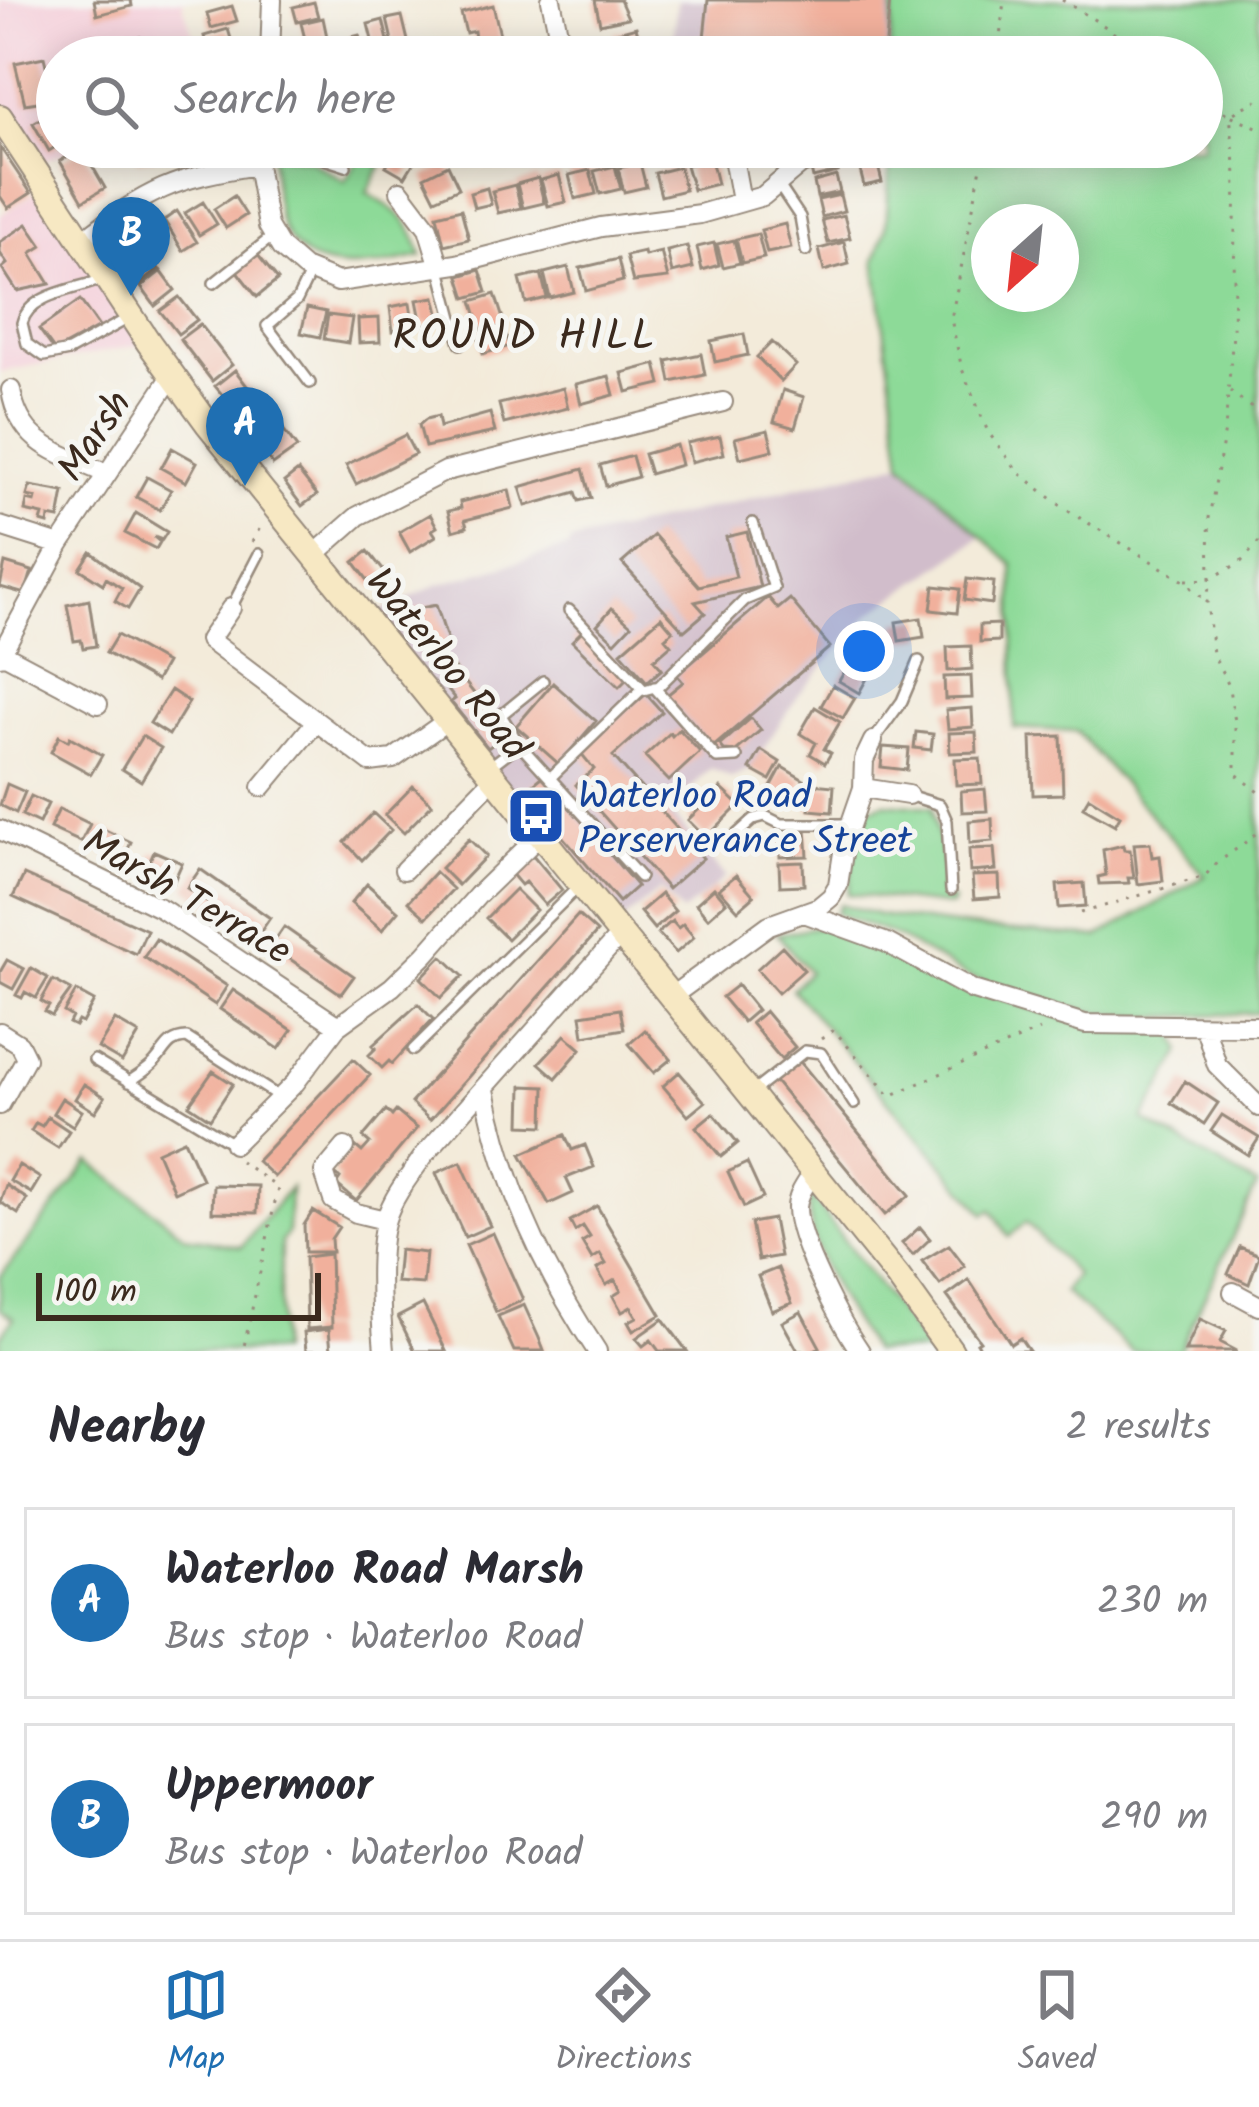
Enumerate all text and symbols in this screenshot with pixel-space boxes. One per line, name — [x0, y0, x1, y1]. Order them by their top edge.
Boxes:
search box — [36, 36, 1223, 168]
text: Search here — [174, 66, 396, 138]
icon: search — [78, 69, 144, 135]
pin: B — [92, 197, 170, 296]
north arrow — [971, 204, 1079, 312]
district label: ROUND HILL — [393, 304, 657, 371]
street label: Marsh — [43, 379, 150, 496]
pin: A — [206, 387, 284, 486]
street label: Waterloo Road — [348, 555, 544, 777]
your location — [834, 621, 894, 681]
place label: Waterloo Road Perserverance Street — [578, 767, 913, 874]
bus stop icon: Waterloo Road Perserverance Street — [505, 785, 567, 847]
street label: Marsh Terrace — [70, 813, 302, 983]
scale bar — [36, 1267, 321, 1320]
text: 100 m — [54, 1267, 137, 1320]
text: Nearby — [48, 1389, 205, 1470]
text: 2 results — [1066, 1398, 1211, 1460]
text: Waterloo Road Marsh — [165, 1536, 584, 1608]
text: A — [78, 1572, 102, 1634]
text: 230 m — [1097, 1572, 1208, 1634]
text: Bus stop · Waterloo Road — [165, 1608, 582, 1670]
text: Uppermoor — [165, 1752, 373, 1824]
text: B — [78, 1788, 102, 1850]
text: 290 m — [1100, 1788, 1208, 1850]
text: Bus stop · Waterloo Road — [165, 1824, 582, 1886]
tab: Map — [163, 1962, 229, 2087]
tab: Directions — [555, 1962, 692, 2087]
tab: Saved — [1018, 1962, 1096, 2087]

